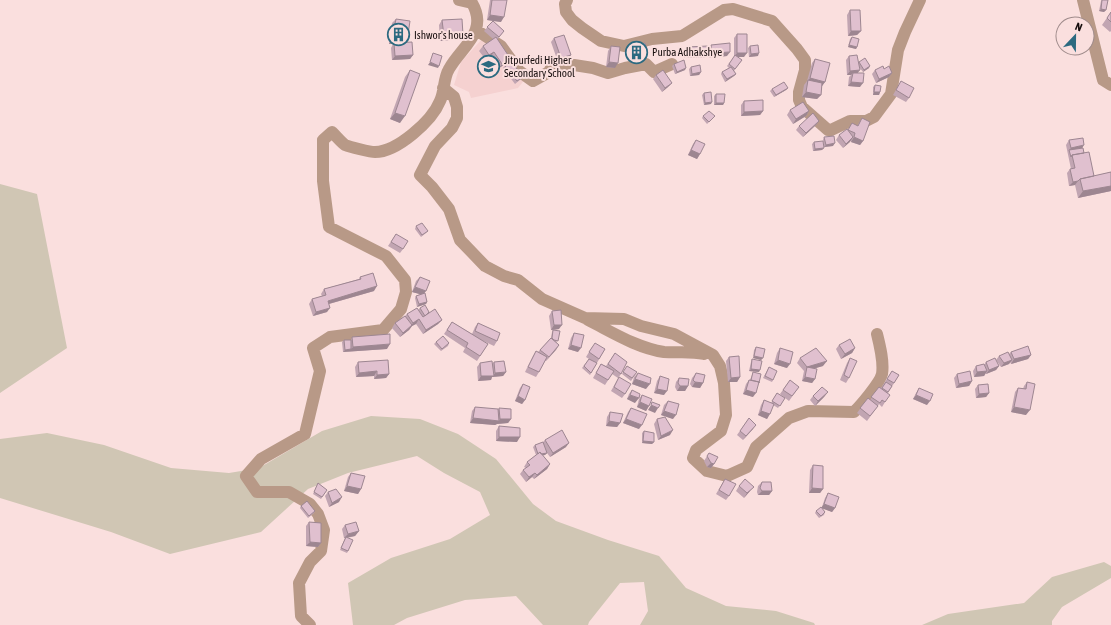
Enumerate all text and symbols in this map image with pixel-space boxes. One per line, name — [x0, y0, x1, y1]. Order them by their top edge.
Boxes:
north arrow — [1055, 16, 1095, 56]
text: N — [1073, 20, 1084, 34]
building icon: Ishwor's house — [385, 22, 411, 48]
place label: Ishwor's house — [414, 29, 473, 41]
building icon: Purba Adhakshye — [624, 39, 650, 65]
place label: Purba Adhakshye — [652, 46, 722, 58]
school or university icon: Jitpurfedi Higher Secondary School — [476, 53, 502, 79]
place label: Jitpurfedi Higher Secondary School — [504, 54, 575, 79]

